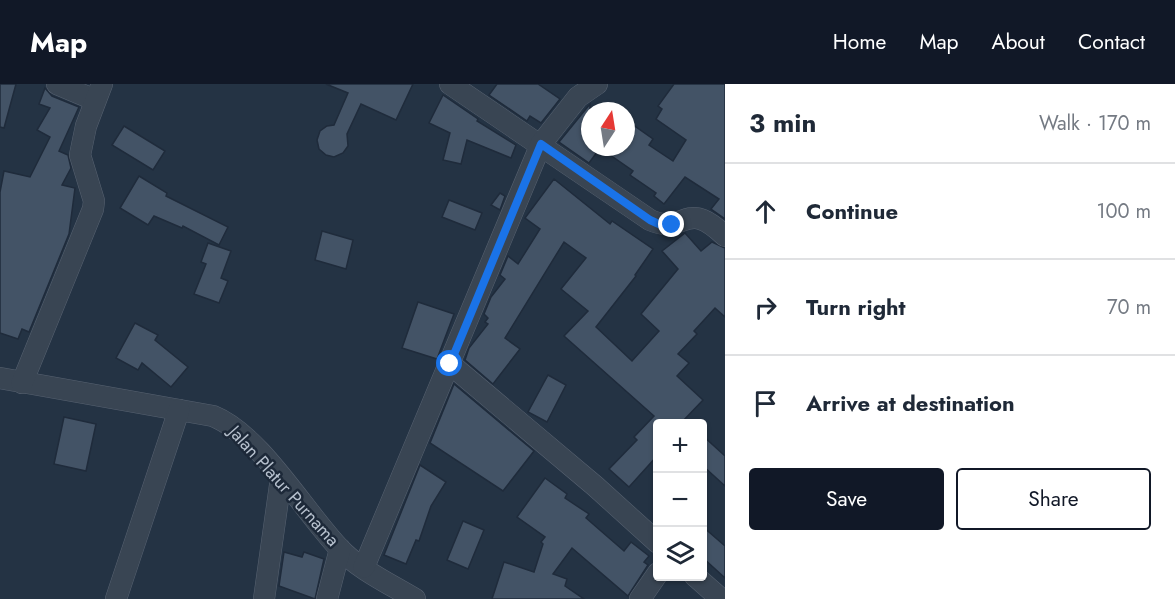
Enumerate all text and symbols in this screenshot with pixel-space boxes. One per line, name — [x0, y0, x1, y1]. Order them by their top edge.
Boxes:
text: Map — [30, 22, 87, 63]
text: Home — [833, 27, 886, 57]
text: Map — [919, 27, 959, 57]
text: About — [992, 27, 1045, 57]
text: Contact — [1078, 27, 1145, 57]
north arrow — [581, 102, 635, 156]
text: 3 min — [749, 104, 816, 142]
text: Walk · 170 m — [1039, 109, 1151, 138]
icon: ahead — [749, 195, 782, 228]
text: Continue — [806, 195, 898, 227]
text: 100 m — [1096, 197, 1151, 226]
route end — [658, 211, 684, 237]
icon: right — [749, 291, 782, 324]
text: Turn right — [806, 291, 906, 323]
text: 70 m — [1107, 293, 1151, 322]
route start — [436, 350, 462, 376]
icon: arrive — [749, 387, 782, 420]
text: Arrive at destination — [806, 387, 1015, 419]
street label: Jalan Platur Purnama — [221, 418, 345, 552]
map controls — [653, 419, 707, 581]
button: + — [653, 419, 707, 473]
button: Save — [749, 468, 944, 530]
button: Share — [956, 468, 1151, 530]
button: − — [653, 473, 707, 527]
button: layers — [653, 527, 707, 581]

